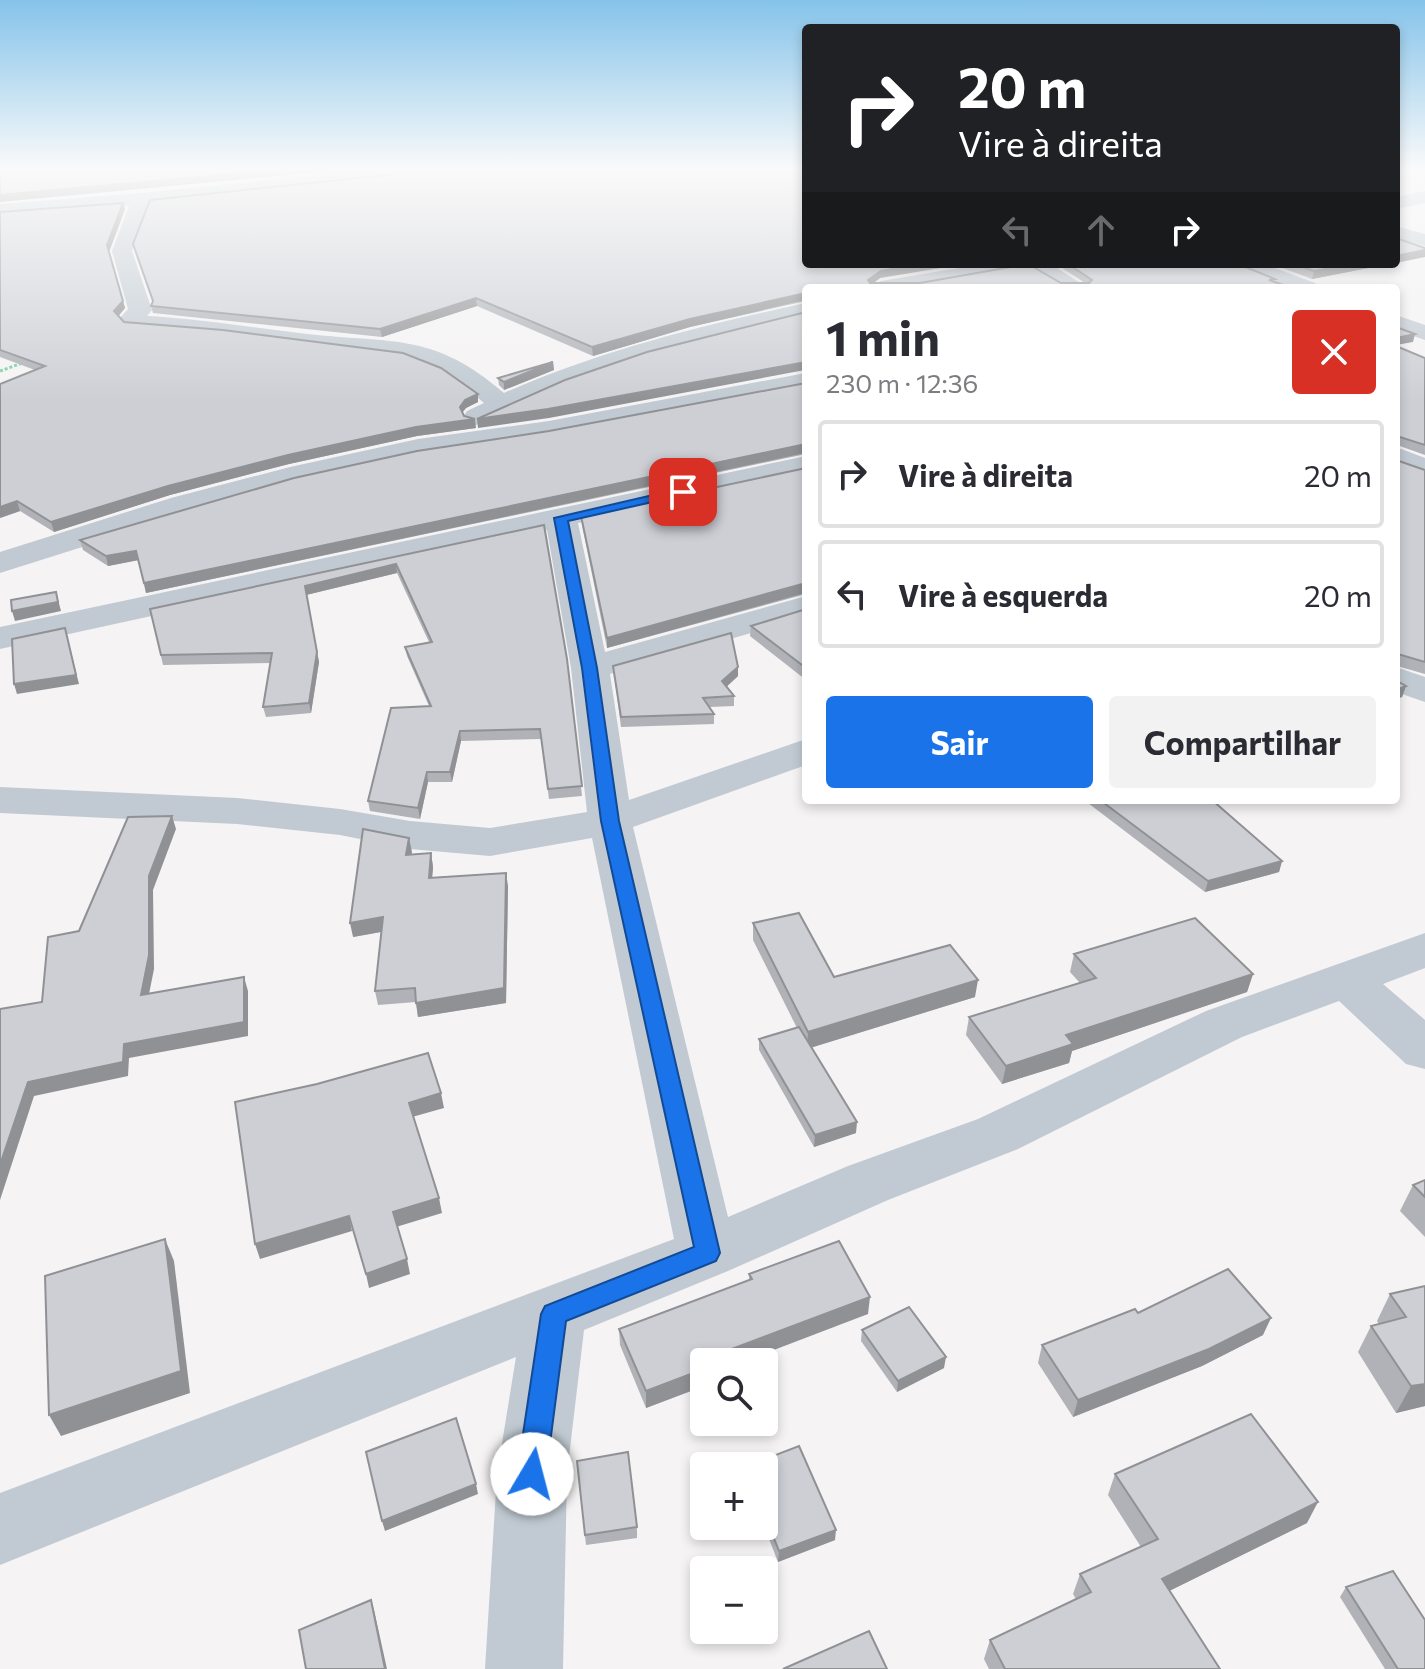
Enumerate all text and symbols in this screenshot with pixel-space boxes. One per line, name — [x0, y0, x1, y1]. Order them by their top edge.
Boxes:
text: 20 m — [958, 51, 1086, 120]
icon: right — [826, 56, 930, 160]
text: Vire à direita — [958, 120, 1163, 164]
icon: left — [995, 208, 1039, 252]
icon: ahead — [1079, 208, 1123, 252]
icon: right — [1163, 208, 1207, 252]
text: 1 min — [826, 307, 940, 366]
button: close — [1292, 310, 1376, 394]
text: 230 m · 12:36 — [826, 367, 978, 398]
icon: right — [830, 452, 874, 496]
text: Vire à direita — [898, 456, 1073, 493]
text: 20 m — [1304, 456, 1372, 493]
pin — [649, 458, 717, 526]
icon: arrive — [661, 470, 705, 514]
icon: left — [830, 572, 874, 616]
text: Vire à esquerda — [898, 576, 1108, 613]
text: 20 m — [1304, 576, 1372, 613]
button: Sair — [826, 696, 1093, 788]
button: Compartilhar — [1109, 696, 1376, 788]
map controls — [690, 1348, 778, 1644]
button: search — [690, 1348, 778, 1436]
position arrow — [490, 1432, 574, 1516]
button: + — [690, 1452, 778, 1540]
button: − — [690, 1556, 778, 1644]

